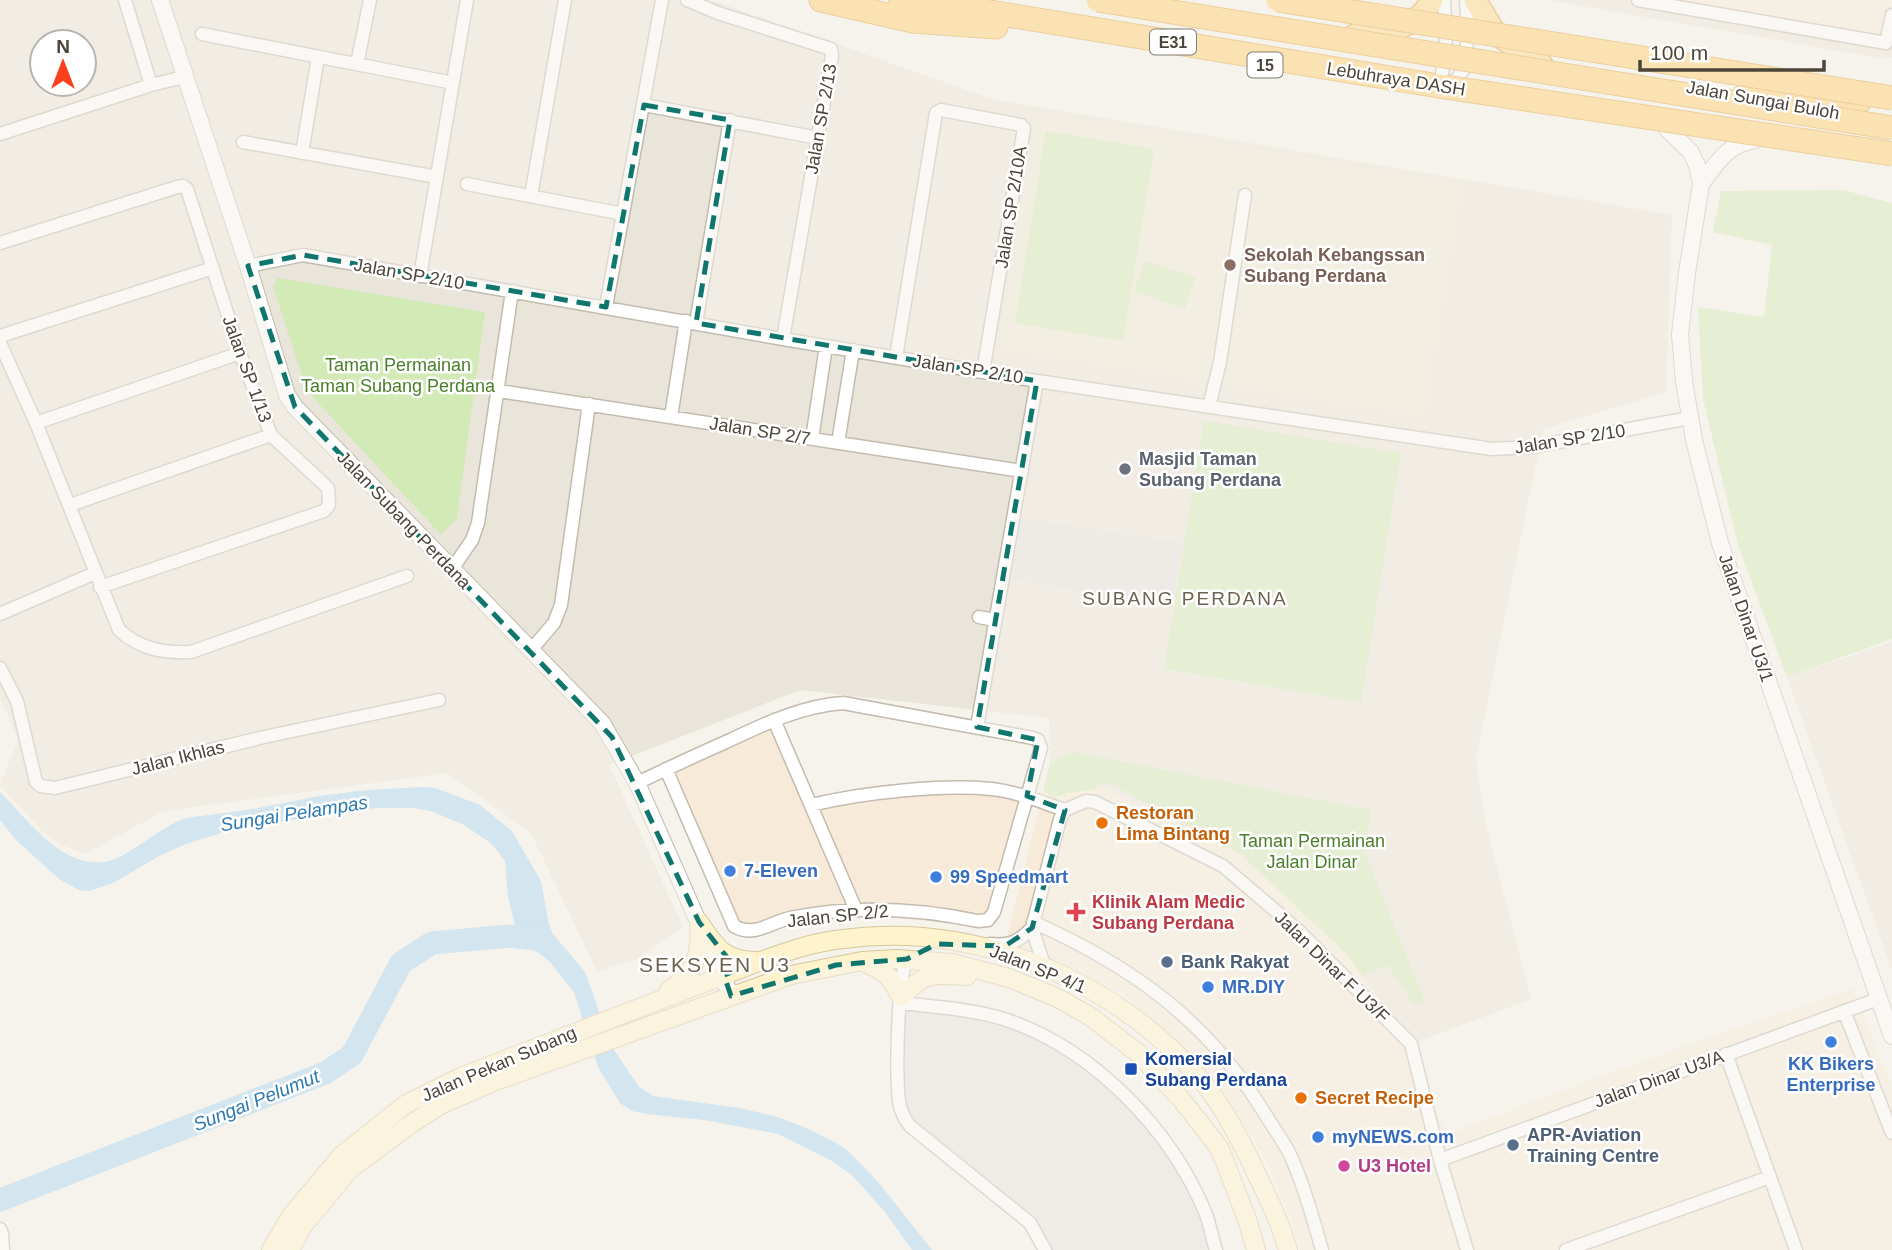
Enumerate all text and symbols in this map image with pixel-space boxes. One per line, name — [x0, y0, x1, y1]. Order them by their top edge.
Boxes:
north arrow — [28, 28, 98, 98]
scale bar — [1640, 28, 1824, 72]
road number: E31 — [1150, 30, 1196, 54]
text: N — [56, 36, 70, 57]
text: 100 m — [1650, 41, 1708, 64]
road number: 15 — [1248, 53, 1282, 78]
street label: Lebuhraya DASH — [1325, 58, 1467, 100]
street label: Jalan SP 2/13 — [801, 62, 841, 176]
street label: Jalan Sungai Buloh — [1685, 77, 1841, 123]
street label: Jalan SP 2/10A — [991, 144, 1031, 270]
place label: Sekolah Kebangssan Subang Perdana — [1244, 245, 1425, 286]
street label: Jalan SP 2/10 — [352, 254, 466, 294]
marker: Sekolah Kebangssan Subang Perdana — [1222, 257, 1238, 273]
street label: Jalan SP 1/13 — [218, 313, 276, 425]
street label: Jalan SP 2/10 — [911, 350, 1025, 388]
park label: Taman Permainan Taman Subang Perdana — [301, 355, 496, 396]
street label: Jalan SP 2/7 — [708, 413, 812, 449]
street label: Jalan SP 2/10 — [1513, 420, 1627, 458]
street label: Jalan Subang Perdana — [333, 447, 475, 594]
place label: Masjid Taman Subang Perdana — [1139, 449, 1282, 490]
marker: Masjid Taman Subang Perdana — [1117, 461, 1133, 477]
street label: Jalan Dinar U3/1 — [1715, 551, 1777, 685]
district label: SUBANG PERDANA — [1082, 588, 1288, 609]
street label: Jalan Ikhlas — [129, 737, 227, 779]
water label: Sungai Pelampas — [219, 791, 370, 836]
place label: Restoran Lima Bintang — [1116, 803, 1230, 844]
marker: Restoran Lima Bintang — [1094, 815, 1110, 831]
park label: Taman Permainan Jalan Dinar — [1239, 831, 1385, 872]
place label: 7-Eleven — [744, 861, 818, 881]
marker: 7-Eleven — [722, 863, 738, 879]
place label: 99 Speedmart — [950, 867, 1068, 887]
marker: 99 Speedmart — [928, 869, 944, 885]
place label: Klinik Alam Medic Subang Perdana — [1092, 892, 1245, 933]
street label: Jalan SP 2/2 — [786, 901, 890, 931]
marker: Klinik Alam Medic Subang Perdana — [1066, 902, 1086, 922]
street label: Jalan Dinar F U3/F — [1271, 907, 1393, 1027]
street label: Jalan SP 4/1 — [987, 941, 1089, 997]
place label: Bank Rakyat — [1181, 952, 1289, 972]
district label: SEKSYEN U3 — [639, 953, 791, 976]
marker: Bank Rakyat — [1159, 954, 1175, 970]
place label: MR.DIY — [1222, 977, 1285, 997]
marker: MR.DIY — [1200, 979, 1216, 995]
street label: Jalan Pekan Subang — [419, 1022, 579, 1106]
marker: KK Bikers Enterprise — [1823, 1034, 1839, 1050]
street label: Jalan Dinar U3/A — [1592, 1046, 1726, 1112]
place label: Komersial Subang Perdana — [1145, 1049, 1288, 1090]
place label: KK Bikers Enterprise — [1786, 1054, 1876, 1095]
marker: Komersial Subang Perdana — [1123, 1061, 1139, 1077]
water label: Sungai Pelumut — [190, 1065, 323, 1135]
place label: Secret Recipe — [1315, 1088, 1434, 1108]
marker: Secret Recipe — [1293, 1090, 1309, 1106]
place label: APR-Aviation Training Centre — [1527, 1125, 1659, 1166]
place label: myNEWS.com — [1332, 1127, 1454, 1147]
marker: myNEWS.com — [1310, 1129, 1326, 1145]
marker: APR-Aviation Training Centre — [1505, 1137, 1521, 1153]
place label: U3 Hotel — [1358, 1156, 1431, 1176]
marker: U3 Hotel — [1336, 1158, 1352, 1174]

